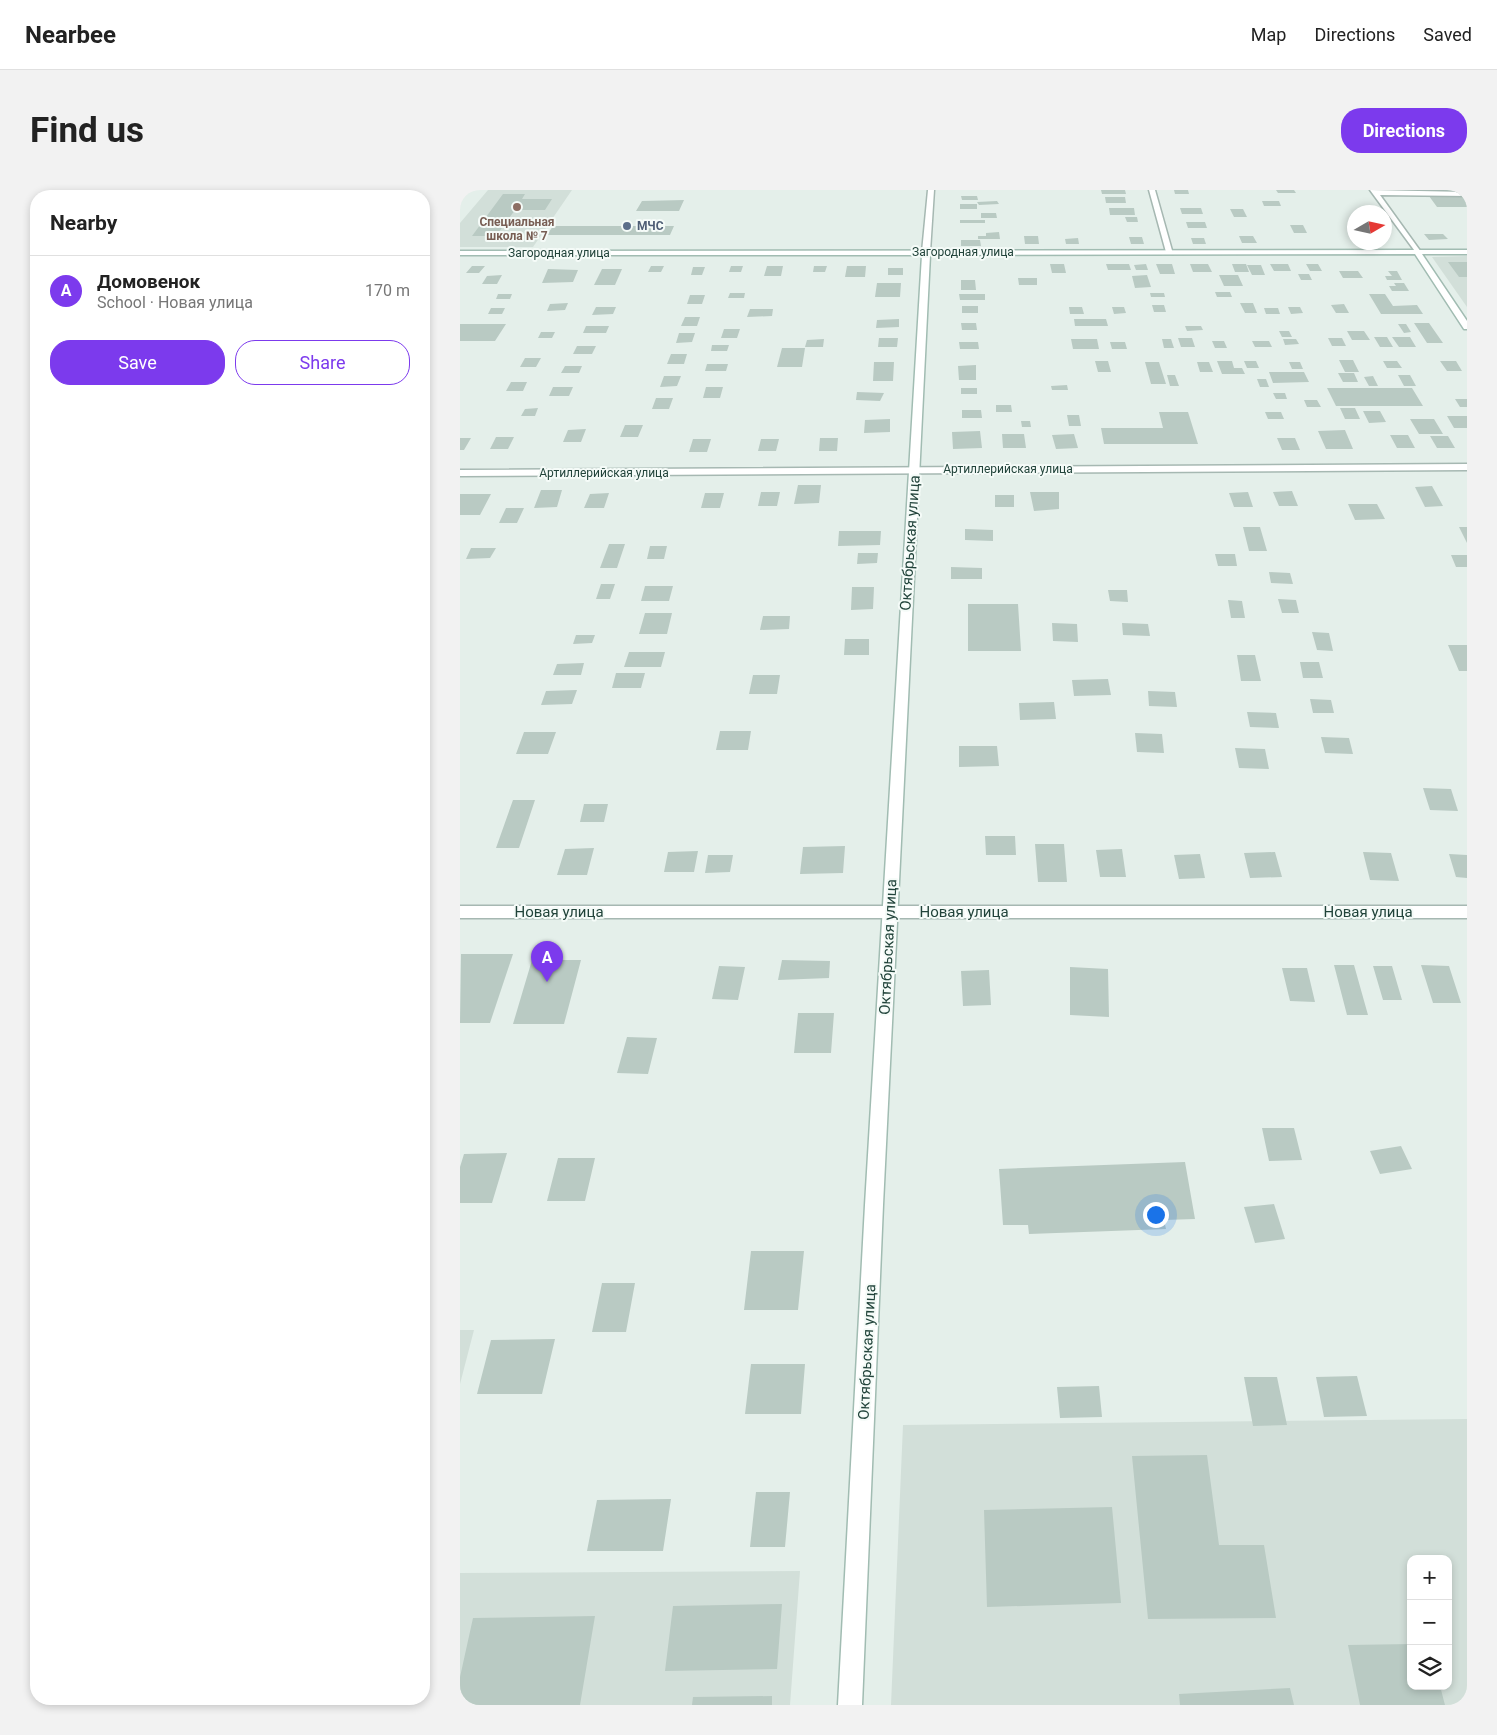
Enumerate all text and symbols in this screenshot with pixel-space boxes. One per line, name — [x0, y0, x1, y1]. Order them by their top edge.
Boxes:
text: Nearbee — [25, 21, 116, 49]
text: Map — [1251, 24, 1286, 45]
text: Directions — [1314, 24, 1395, 45]
text: Saved — [1423, 24, 1472, 45]
button: Directions — [1341, 108, 1467, 153]
text: Find us — [30, 110, 144, 151]
marker: Специальная школа № 7 — [511, 201, 523, 213]
north arrow — [1347, 205, 1392, 250]
text: Nearby — [50, 211, 117, 235]
place label: Специальная школа № 7 — [479, 215, 555, 243]
place label: МЧС — [637, 219, 664, 233]
marker: МЧС — [621, 220, 633, 232]
street label: Загородная улица — [912, 245, 1014, 259]
street label: Загородная улица — [508, 246, 610, 260]
text: Домовенок — [97, 270, 200, 293]
text: A — [61, 281, 71, 300]
text: 170 m — [365, 281, 410, 300]
text: School · Новая улица — [97, 293, 253, 312]
button: Save — [50, 340, 225, 385]
button: Share — [235, 340, 410, 385]
street label: Артиллерийская улица — [943, 462, 1073, 476]
street label: Артиллерийская улица — [539, 466, 669, 480]
street label: Октябрьская улица — [896, 475, 924, 611]
street label: Октябрьская улица — [875, 879, 901, 1015]
street label: Новая улица — [514, 903, 604, 921]
street label: Новая улица — [919, 903, 1009, 921]
street label: Новая улица — [1323, 903, 1413, 921]
pin: A — [531, 941, 563, 982]
your location — [1143, 1202, 1169, 1228]
street label: Октябрьская улица — [854, 1284, 880, 1420]
map controls — [1407, 1555, 1452, 1690]
button: + — [1407, 1555, 1452, 1600]
button: − — [1407, 1600, 1452, 1645]
button: layers — [1407, 1645, 1452, 1690]

